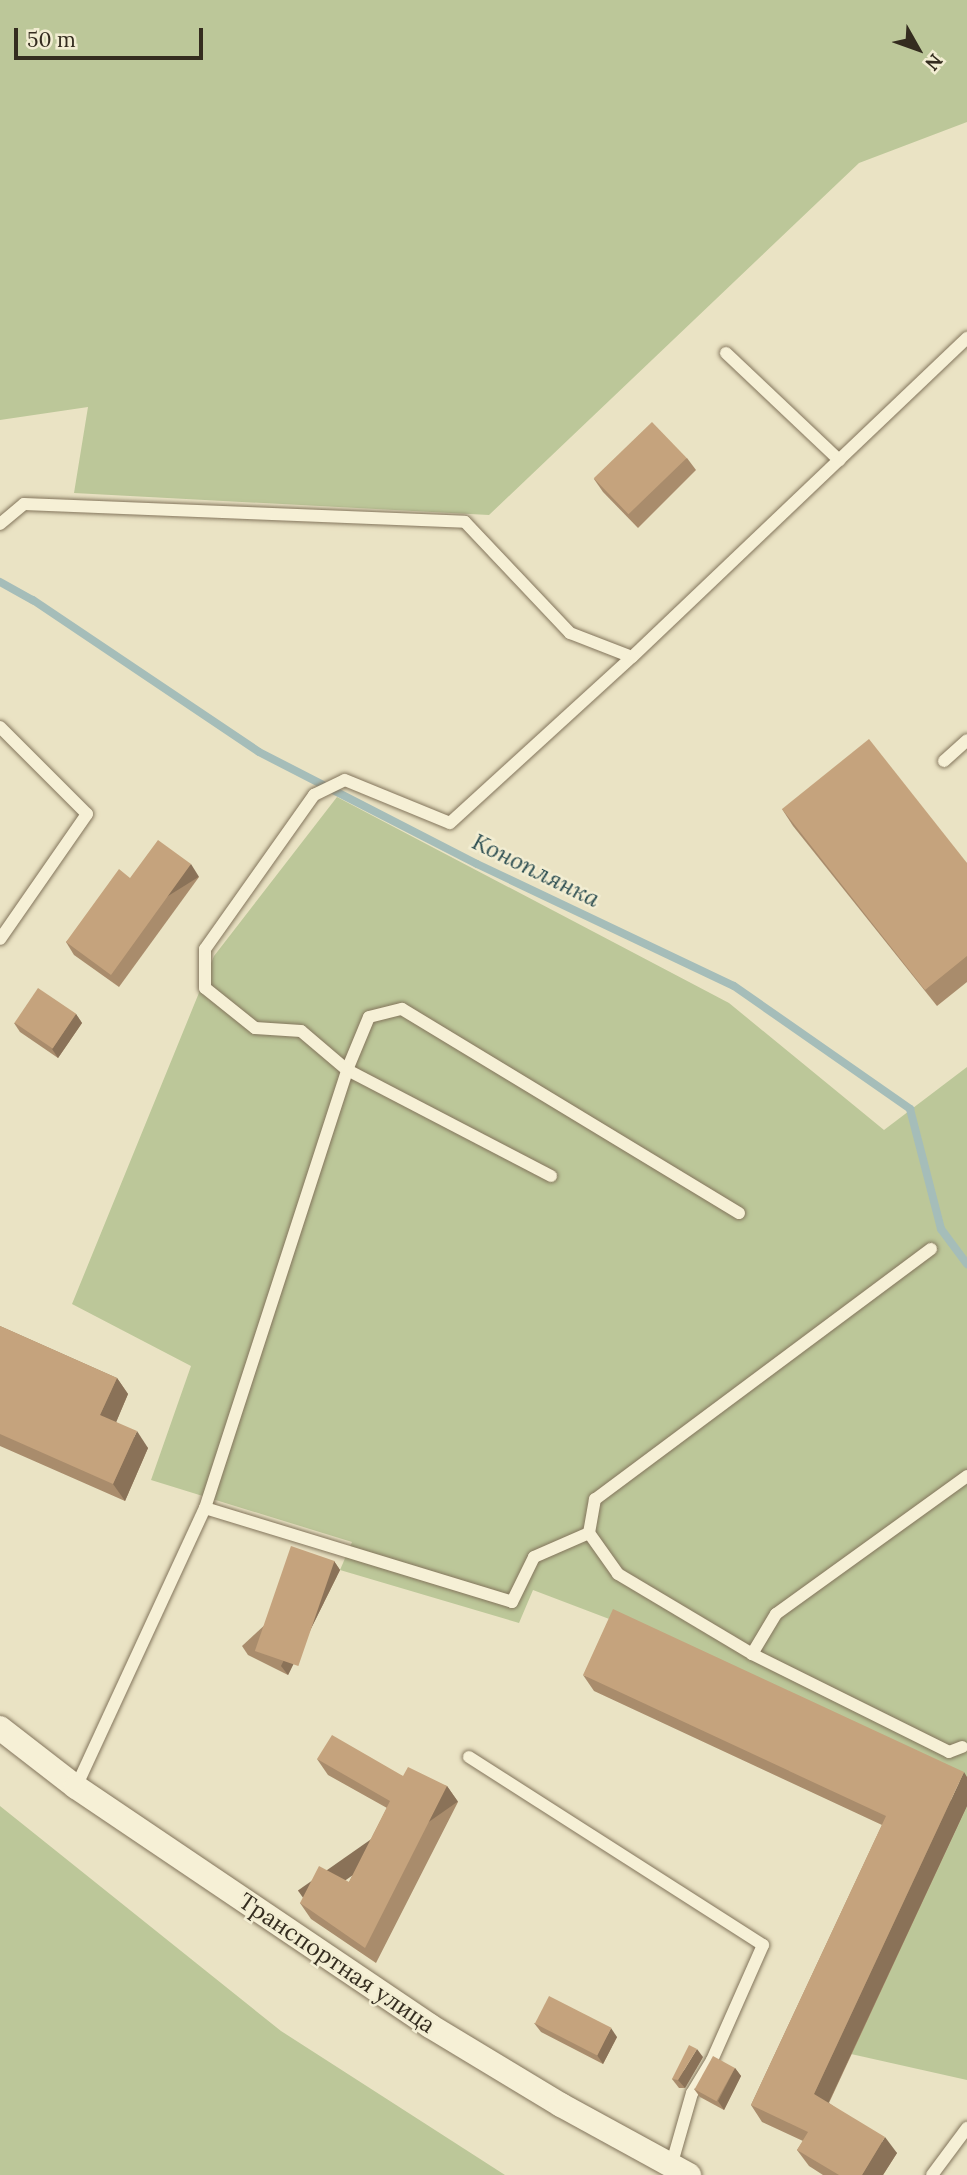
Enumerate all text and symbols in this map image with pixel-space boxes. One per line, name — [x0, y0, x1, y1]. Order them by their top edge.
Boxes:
scale bar — [18, 14, 206, 58]
north arrow — [883, 14, 953, 84]
text: 50 m — [27, 26, 76, 53]
text: N — [920, 49, 948, 76]
water label: Коноплянка — [468, 827, 604, 913]
street label: Транспортная улица — [234, 1887, 440, 2039]

